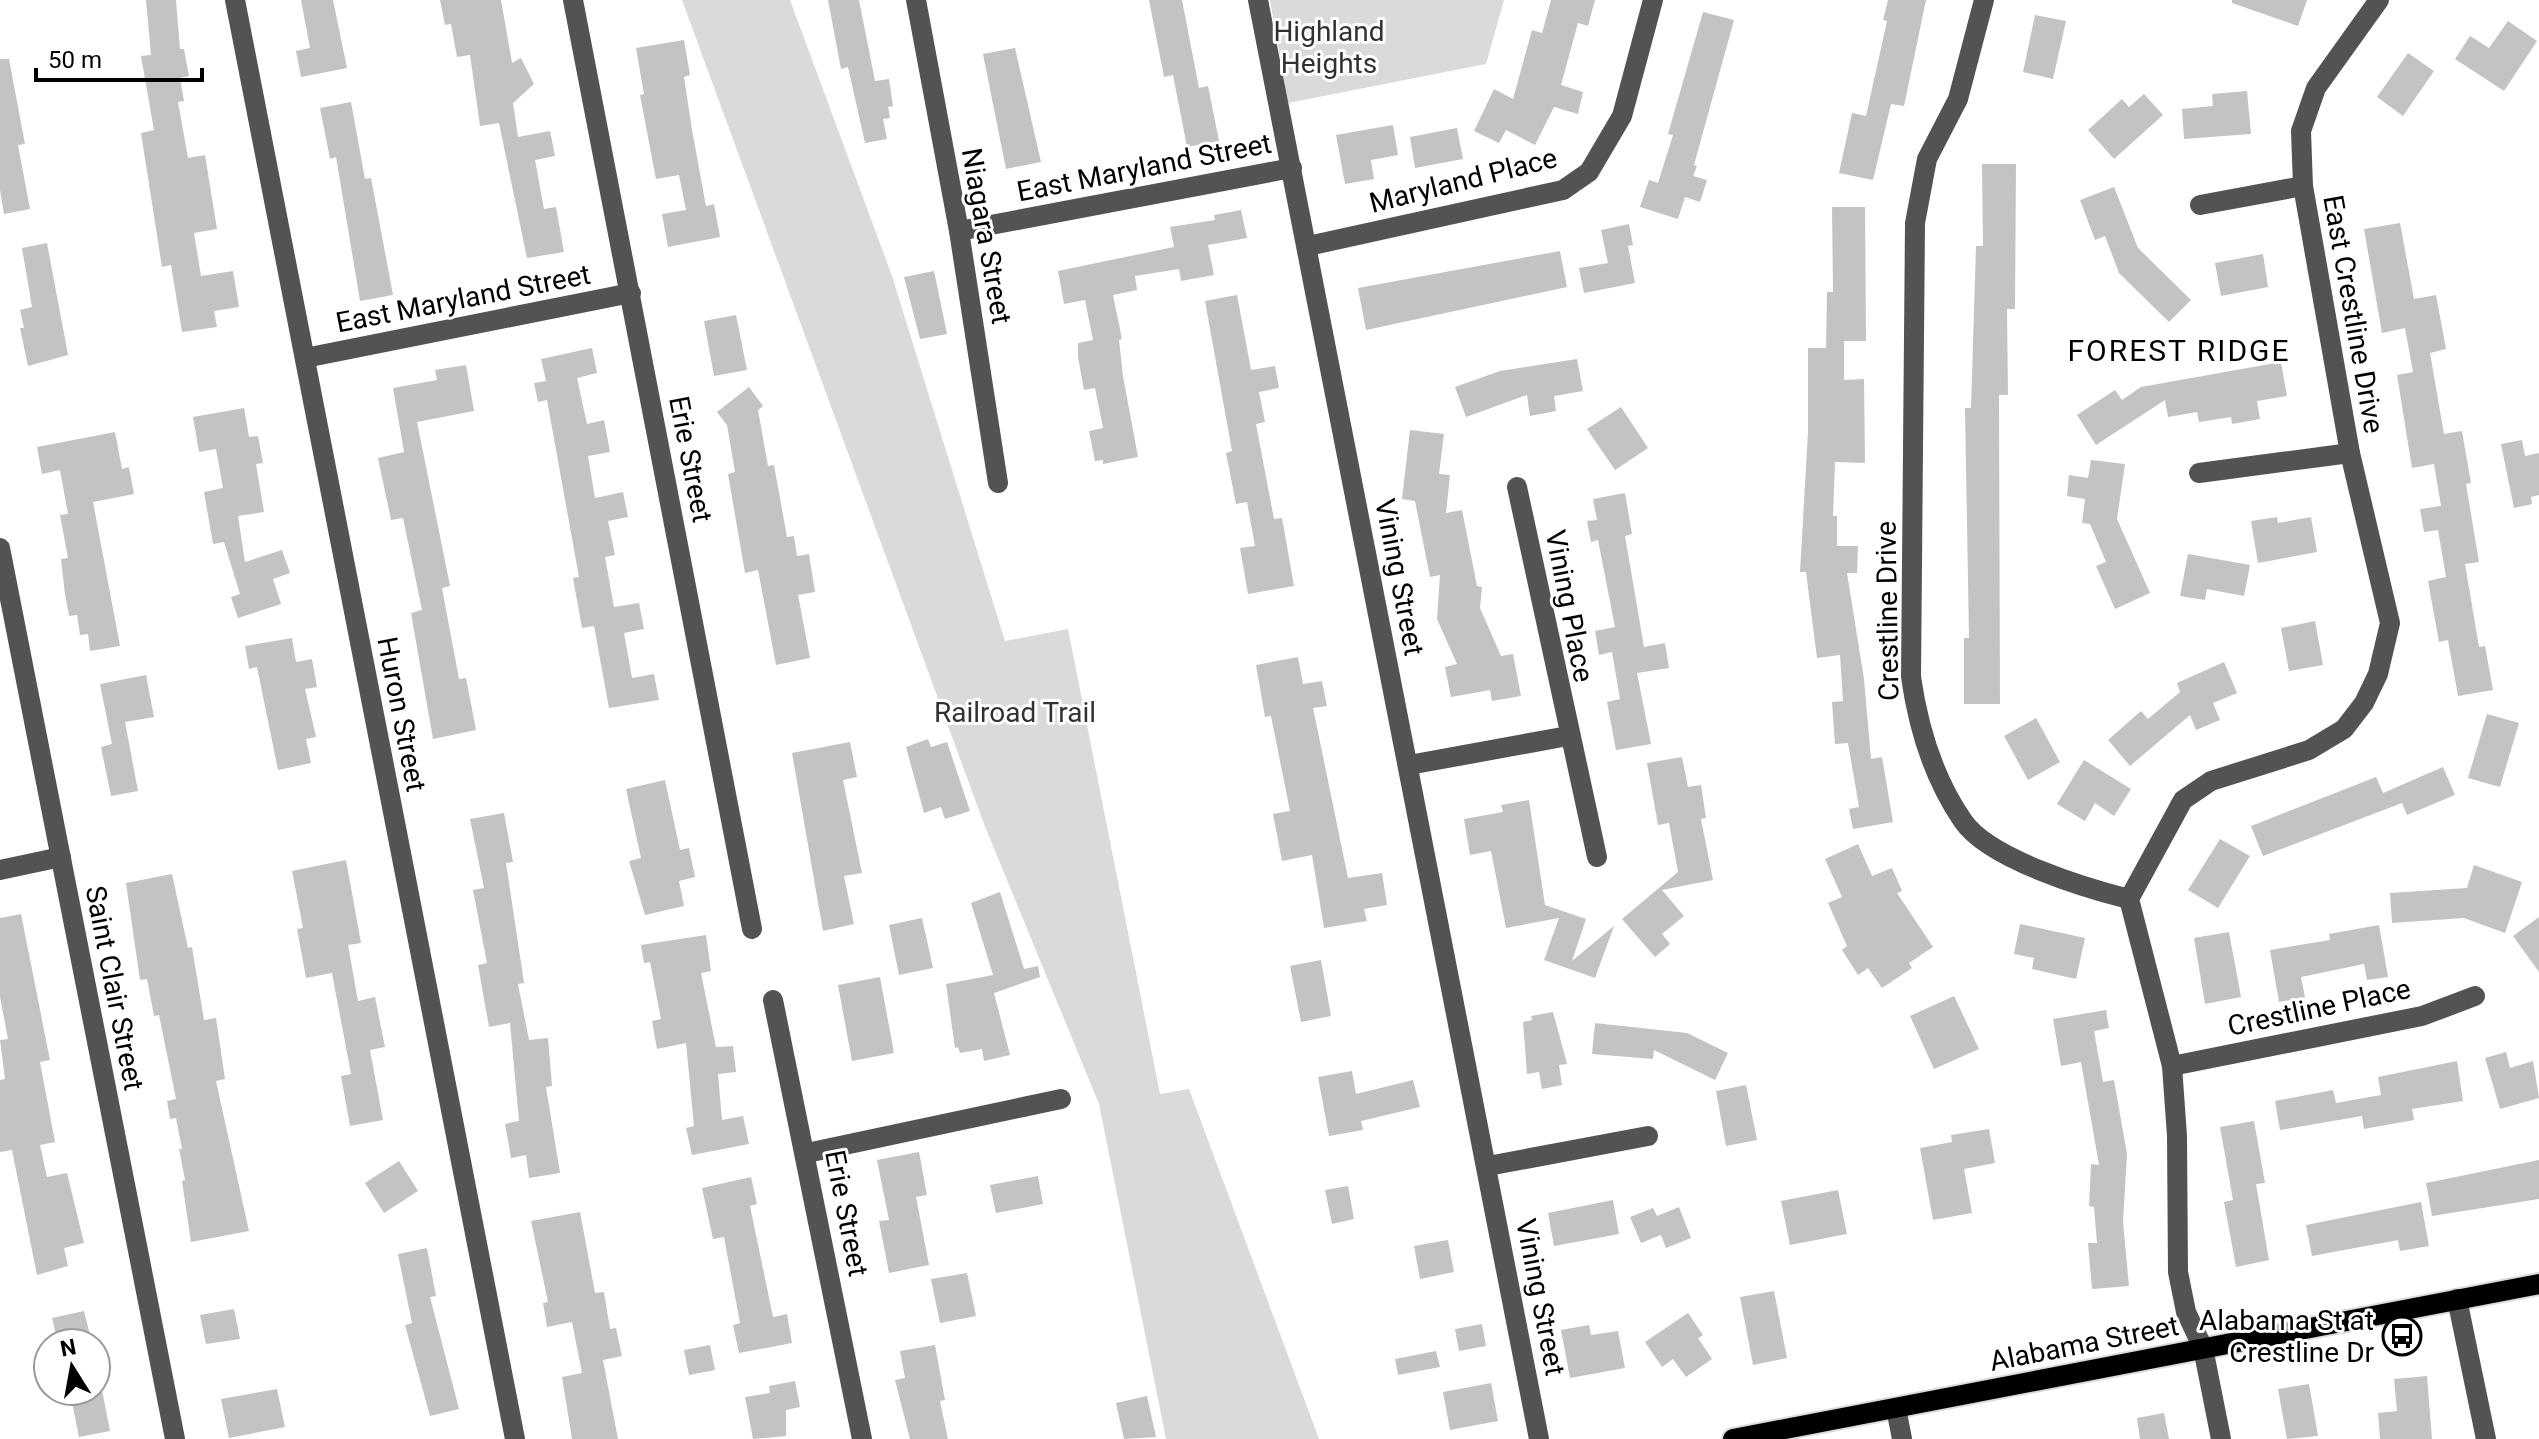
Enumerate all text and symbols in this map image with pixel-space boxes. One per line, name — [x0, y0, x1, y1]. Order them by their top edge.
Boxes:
park label: Highland Heights — [1273, 15, 1385, 80]
scale bar — [36, 32, 202, 82]
text: 50 m — [48, 46, 102, 74]
street label: East Maryland Street — [1014, 127, 1274, 208]
street label: Maryland Place — [1366, 141, 1560, 220]
street label: Niagara Street — [955, 146, 1018, 327]
street label: East Crestline Drive — [2316, 192, 2391, 436]
street label: East Maryland Street — [333, 258, 593, 339]
district label: FOREST RIDGE — [2067, 333, 2291, 368]
street label: Erie Street — [662, 393, 719, 525]
street label: Vining Street — [1368, 496, 1431, 658]
street label: Crestline Drive — [1869, 521, 1906, 701]
street label: Vining Place — [1539, 527, 1600, 685]
street label: Huron Street — [370, 634, 433, 794]
park label: Railroad Trail — [934, 696, 1096, 729]
street label: Saint Clair Street — [79, 883, 151, 1093]
street label: Crestline Place — [2225, 972, 2414, 1043]
street label: Erie Street — [818, 1147, 875, 1279]
street label: Vining Street — [1509, 1216, 1572, 1378]
place label: Alabama St at Crestline Dr — [2199, 1304, 2375, 1369]
street label: Alabama Street — [1987, 1309, 2181, 1378]
bus stop icon: Alabama St at Crestline Dr — [2381, 1315, 2423, 1357]
north arrow — [32, 1327, 112, 1407]
text: N — [58, 1334, 78, 1362]

